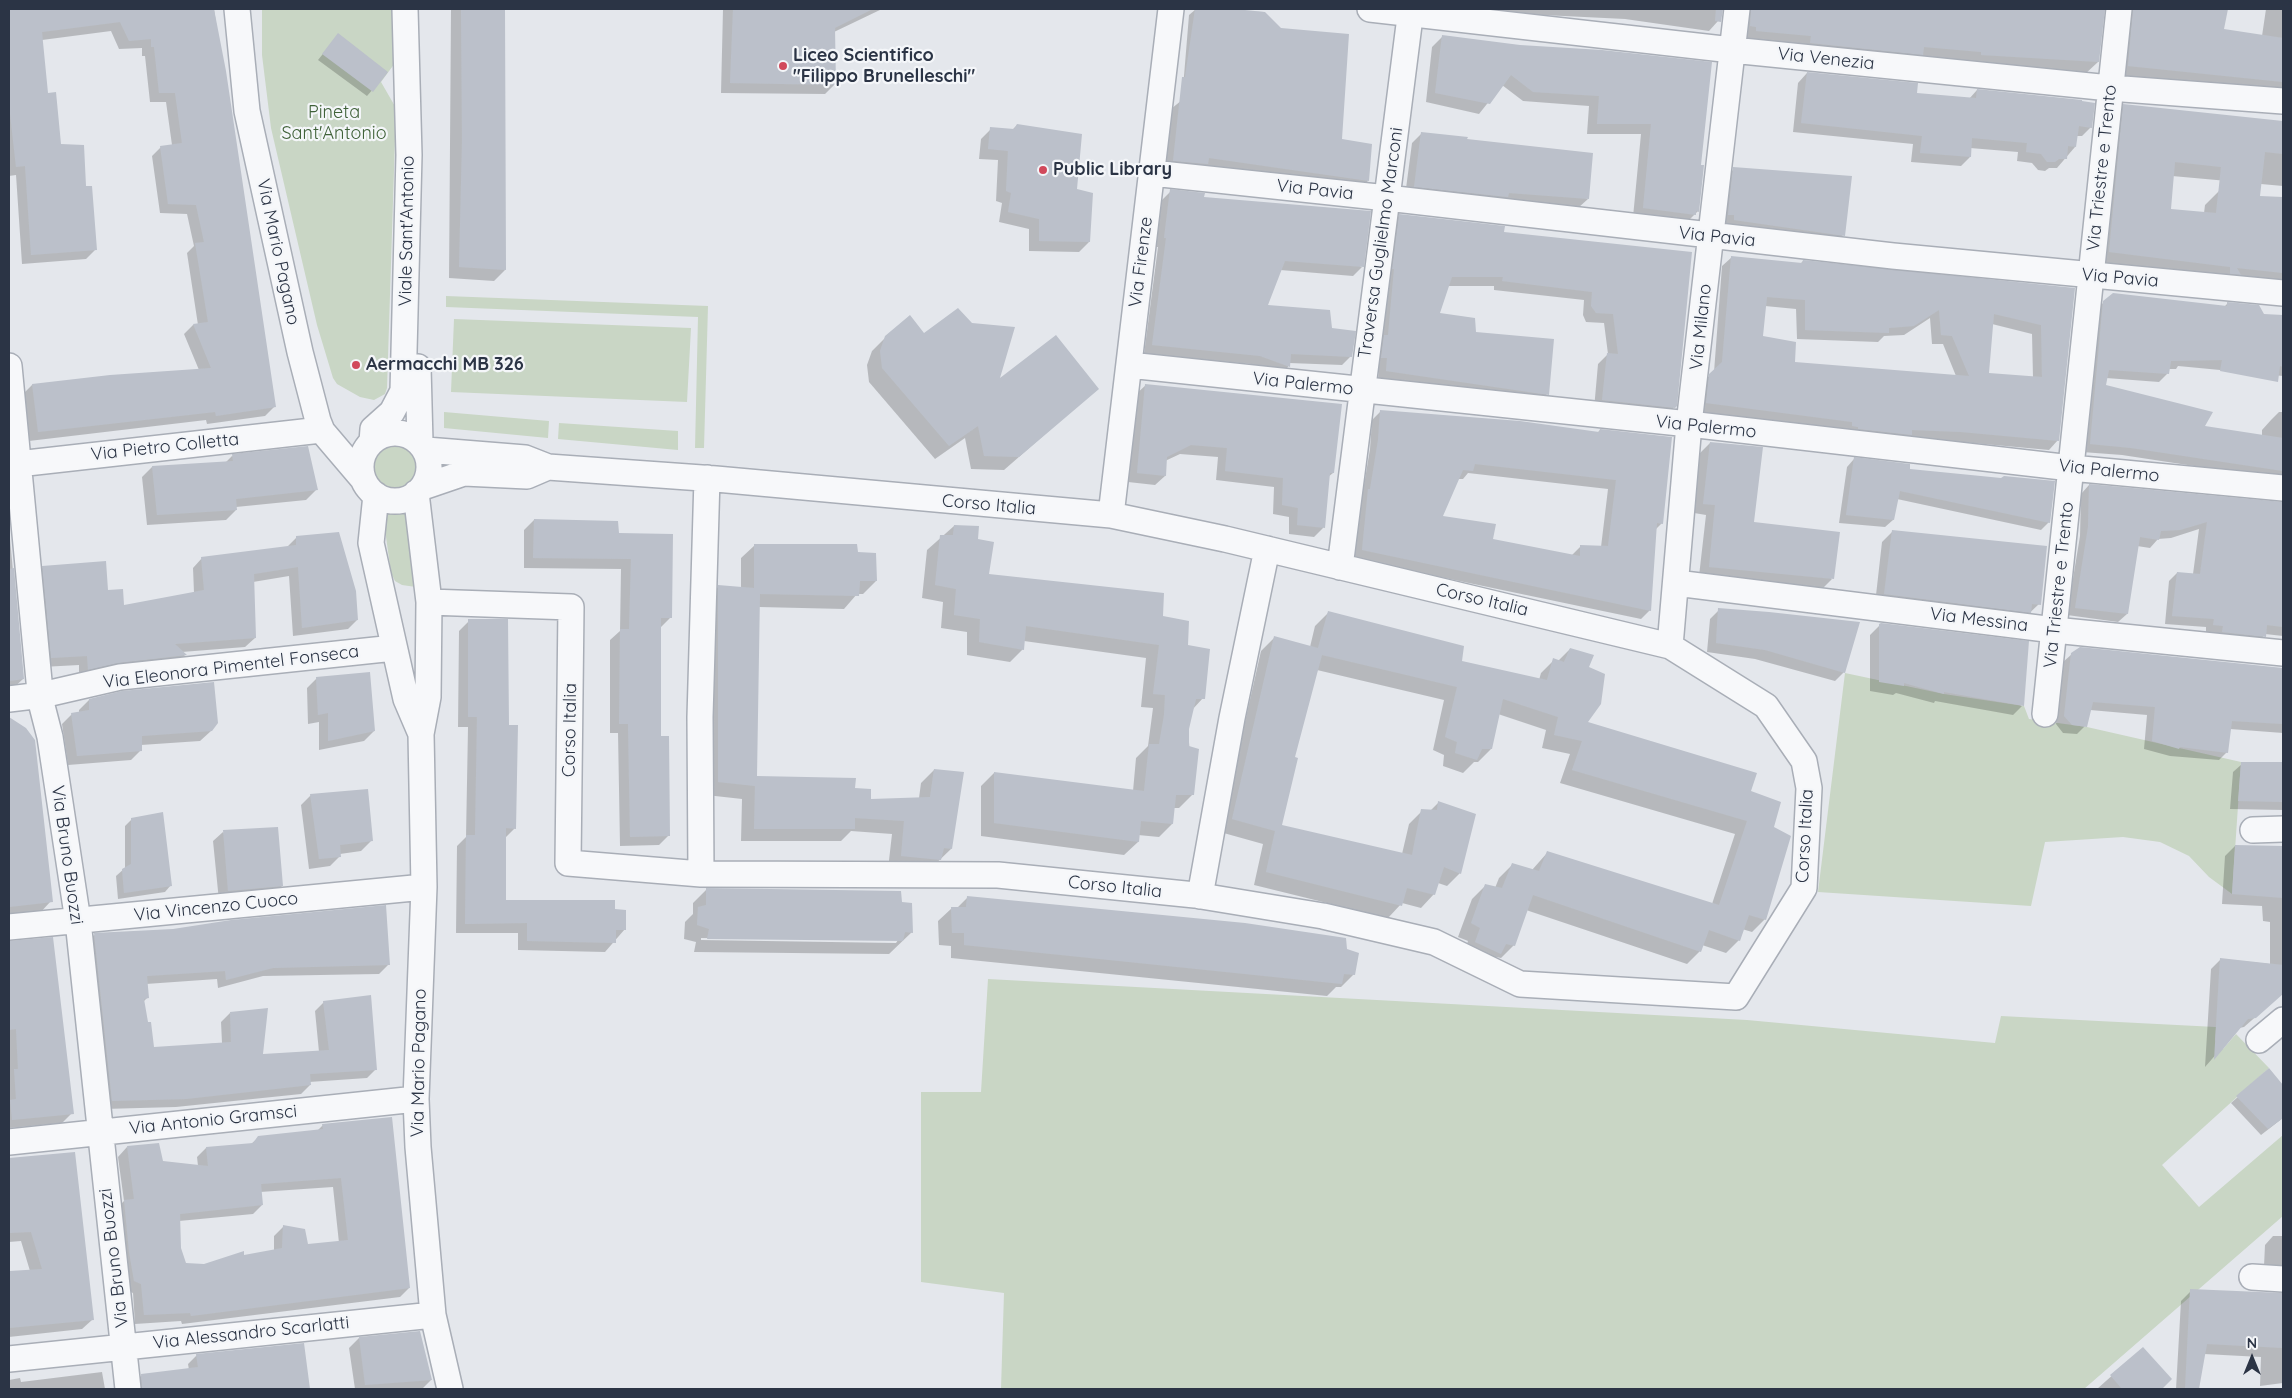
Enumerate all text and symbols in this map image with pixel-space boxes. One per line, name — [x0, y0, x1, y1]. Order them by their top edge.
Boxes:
street label: Via Venezia — [1776, 43, 1876, 75]
place label: Liceo Scientifico "Filippo Brunelleschi" — [793, 45, 975, 88]
marker: Liceo Scientifico "Filippo Brunelleschi" — [777, 60, 789, 72]
street label: Via Triestre e Trento — [2083, 84, 2121, 252]
park label: Pineta Sant'Antonio — [281, 102, 387, 144]
street label: Traversa Guglielmo Marconi — [1354, 126, 1408, 360]
street label: Viale Sant'Antonio — [395, 155, 419, 307]
place label: Public Library — [1053, 159, 1172, 181]
marker: Public Library — [1037, 164, 1049, 176]
street label: Via Pavia — [1275, 175, 1355, 205]
street label: Via Mario Pagano — [252, 177, 304, 327]
street label: Via Firenze — [1125, 215, 1157, 309]
street label: Via Pavia — [1677, 222, 1757, 252]
street label: Via Pavia — [2081, 264, 2159, 292]
street label: Via Milano — [1686, 283, 1716, 371]
place label: Aermacchi MB 326 — [366, 354, 524, 376]
marker: Aermacchi MB 326 — [350, 359, 362, 371]
street label: Via Palermo — [1251, 368, 1355, 400]
street label: Via Palermo — [1654, 411, 1758, 443]
street label: Via Pietro Colletta — [90, 428, 240, 466]
street label: Via Palermo — [2057, 455, 2161, 487]
street label: Corso Italia — [941, 490, 1037, 520]
street label: Via Triestre e Trento — [2040, 501, 2078, 669]
street label: Corso Italia — [1434, 579, 1530, 621]
street label: Via Messina — [1929, 603, 2029, 637]
street label: Via Eleonora Pimentel Fonseca — [102, 641, 360, 693]
street label: Corso Italia — [558, 683, 582, 777]
street label: Via Bruno Buozzi — [47, 784, 87, 926]
street label: Corso Italia — [1792, 788, 1818, 884]
street label: Corso Italia — [1067, 871, 1163, 903]
street label: Via Vincenzo Cuoco — [133, 888, 299, 926]
street label: Via Mario Pagano — [407, 988, 431, 1138]
street label: Via Antonio Gramsci — [128, 1100, 298, 1140]
street label: Via Bruno Buozzi — [95, 1187, 133, 1329]
street label: Via Alessandro Scarlatti — [152, 1312, 350, 1354]
north arrow — [2227, 1333, 2277, 1383]
text: N — [2247, 1334, 2257, 1352]

